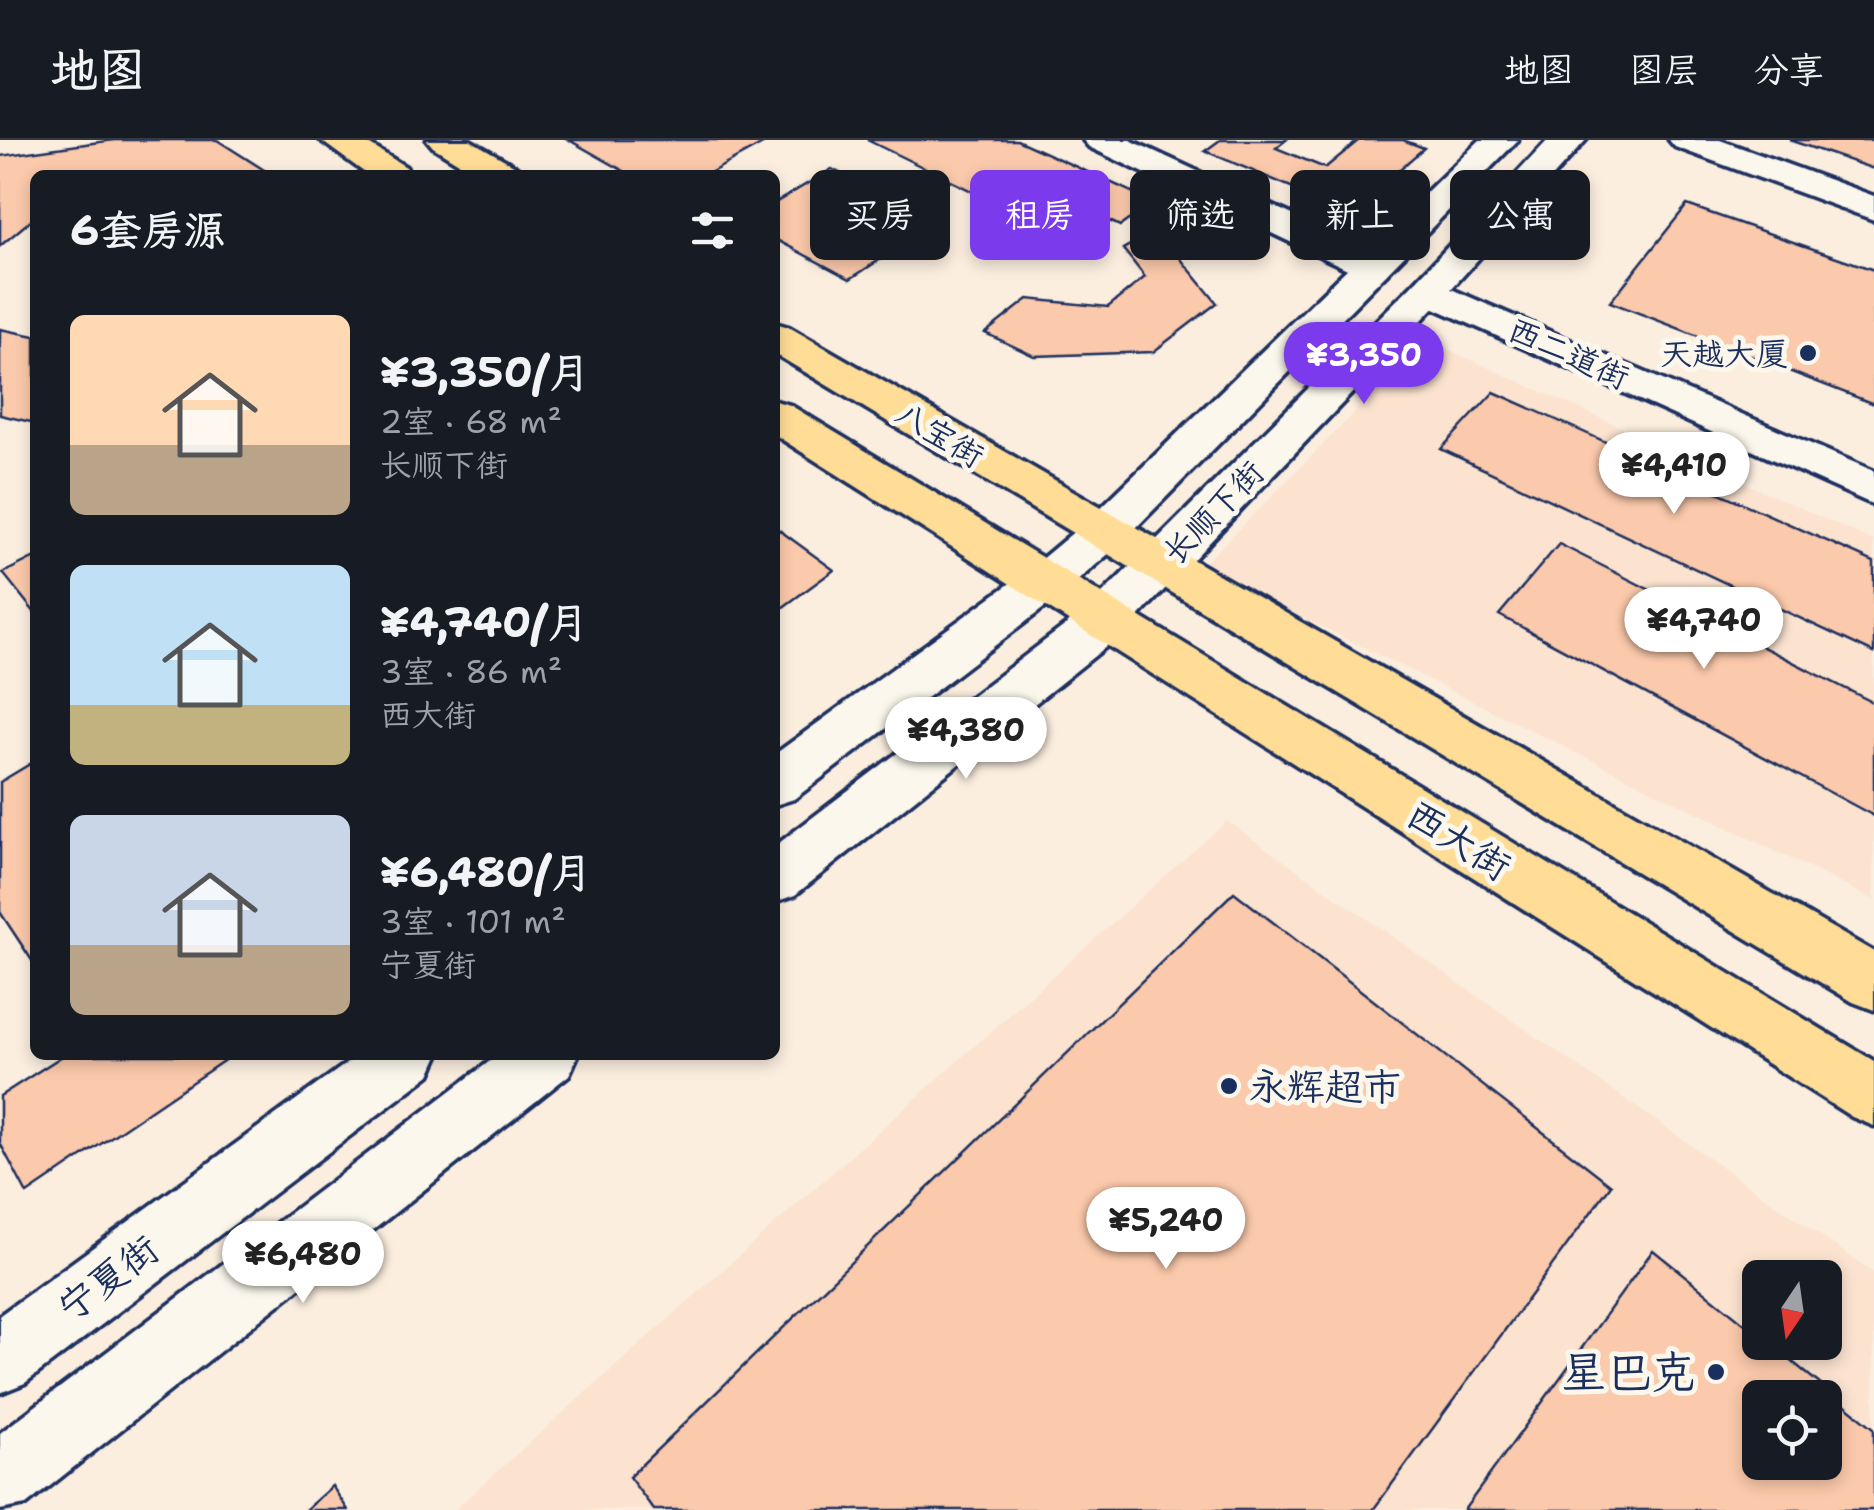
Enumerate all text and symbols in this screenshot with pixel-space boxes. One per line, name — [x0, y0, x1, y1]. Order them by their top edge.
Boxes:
text: 地图 — [50, 38, 146, 102]
text: 地图 — [1504, 46, 1574, 93]
text: 图层 — [1629, 46, 1699, 93]
text: 分享 — [1754, 46, 1824, 93]
chip: 买房 — [810, 170, 950, 260]
chip: 租房 — [970, 170, 1110, 260]
chip: 筛选 — [1130, 170, 1270, 260]
chip: 新上 — [1290, 170, 1430, 260]
chip: 公寓 — [1450, 170, 1590, 260]
text: 6套房源 — [70, 202, 225, 258]
icon: filters — [685, 203, 740, 258]
street label: 西二道街 — [1502, 307, 1636, 399]
pin: ¥3,350 — [1283, 322, 1445, 407]
place label: 天越大厦 — [1660, 332, 1788, 375]
text: ¥3,350 — [1306, 333, 1422, 376]
marker: 天越大厦 — [1797, 342, 1819, 364]
text: ¥3,350/月 — [380, 344, 591, 400]
icon: home — [150, 355, 270, 475]
street label: 八宝街 — [888, 391, 992, 477]
text: 2室 · 68 m² — [380, 400, 562, 443]
pin: ¥4,410 — [1593, 432, 1755, 517]
text: 长顺下街 — [380, 443, 508, 486]
text: ¥4,410 — [1621, 443, 1727, 486]
street label: 长顺下街 — [1153, 451, 1273, 573]
pin: ¥4,740 — [1623, 587, 1785, 672]
text: ¥4,740/月 — [380, 594, 589, 650]
text: ¥4,740 — [1646, 598, 1762, 641]
icon: home — [150, 605, 270, 725]
text: 3室 · 86 m² — [380, 650, 562, 693]
text: 西大街 — [380, 693, 476, 736]
pin: ¥4,380 — [885, 697, 1047, 782]
text: ¥4,380 — [907, 708, 1025, 751]
street label: 西大街 — [1397, 788, 1521, 892]
text: ¥6,480/月 — [380, 844, 593, 900]
icon: home — [150, 855, 270, 975]
text: 3室 · 101 m² — [380, 900, 566, 943]
text: 宁夏街 — [380, 943, 476, 986]
place label: 永辉超市 — [1249, 1061, 1401, 1112]
marker: 永辉超市 — [1218, 1075, 1240, 1097]
pin: ¥5,240 — [1085, 1187, 1247, 1272]
text: ¥5,240 — [1108, 1198, 1224, 1241]
pin: ¥6,480 — [222, 1221, 384, 1306]
street label: 宁夏街 — [47, 1223, 169, 1333]
text: ¥6,480 — [244, 1232, 362, 1275]
north arrow — [1742, 1260, 1842, 1360]
map controls — [1742, 1260, 1842, 1480]
place label: 星巴克 — [1561, 1342, 1696, 1402]
marker: 星巴克 — [1705, 1361, 1727, 1383]
button: locate — [1742, 1380, 1842, 1480]

